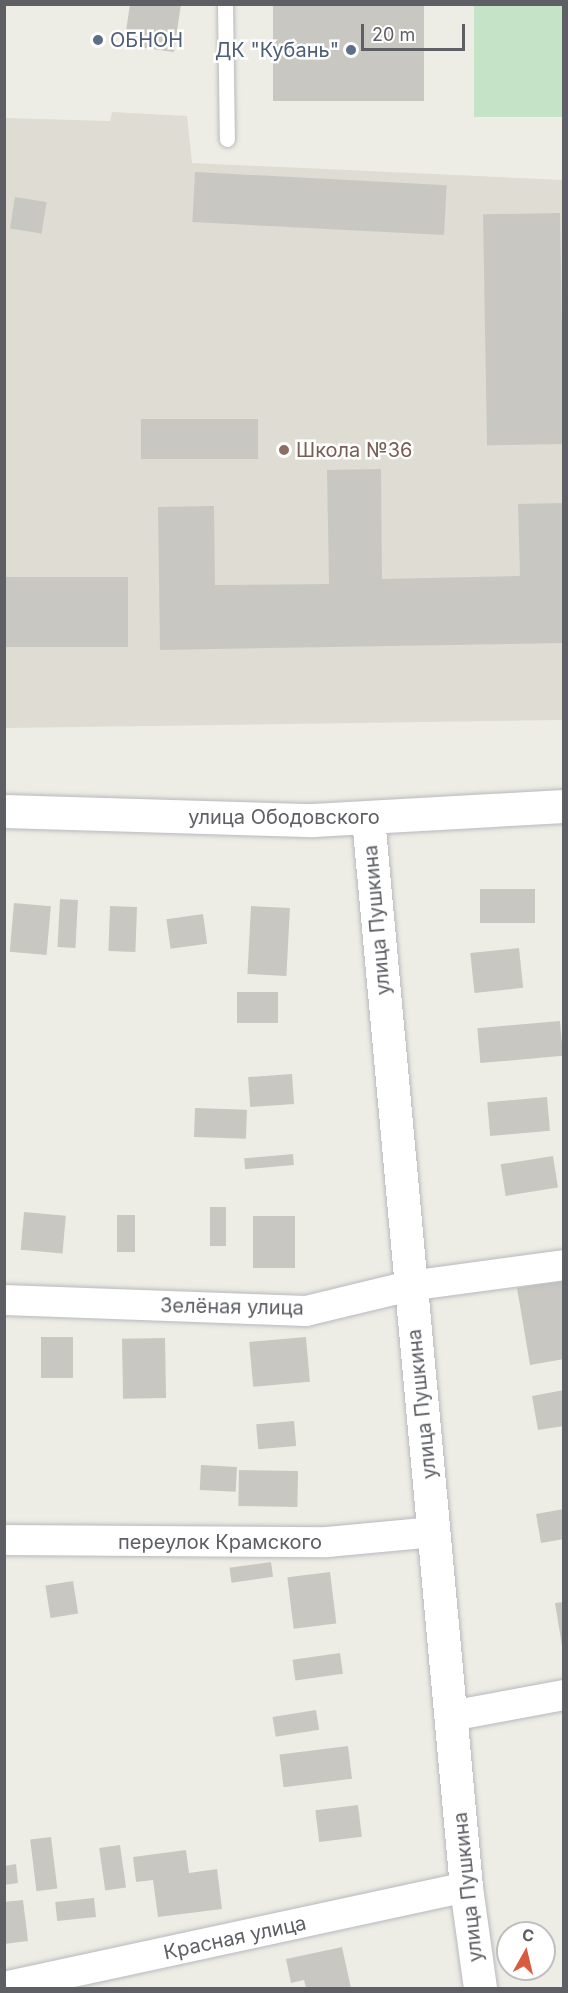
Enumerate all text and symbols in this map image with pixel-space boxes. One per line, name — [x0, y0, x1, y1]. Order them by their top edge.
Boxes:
scale bar — [364, 12, 468, 50]
text: 20 m — [372, 24, 415, 45]
place label: ОБНОН — [110, 28, 183, 52]
marker: ОБНОН — [91, 33, 105, 47]
place label: ДК "Кубань" — [215, 38, 339, 62]
marker: ДК "Кубань" — [344, 43, 358, 57]
place label: Школа №36 — [296, 438, 412, 462]
marker: Школа №36 — [277, 443, 291, 457]
street label: улица Ободовского — [188, 805, 380, 829]
street label: улица Пушкина — [358, 844, 396, 996]
street label: Зелёная улица — [160, 1294, 304, 1320]
street label: улица Пушкина — [402, 1328, 442, 1480]
street label: переулок Крамского — [118, 1530, 322, 1554]
street label: улица Пушкина — [448, 1811, 488, 1963]
street label: Красная улица — [162, 1911, 308, 1965]
north arrow — [496, 1921, 556, 1981]
text: С — [521, 1924, 535, 1946]

